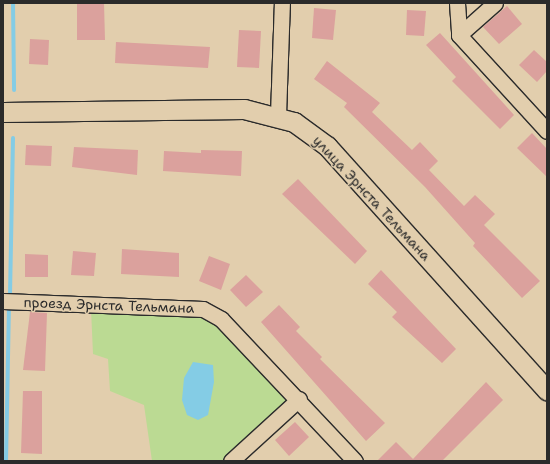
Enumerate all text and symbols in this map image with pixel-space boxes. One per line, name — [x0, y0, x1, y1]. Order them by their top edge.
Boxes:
street label: улица Эрнста Тельмана — [310, 132, 434, 264]
street label: проезд Эрнста Тельмана — [23, 294, 195, 316]

